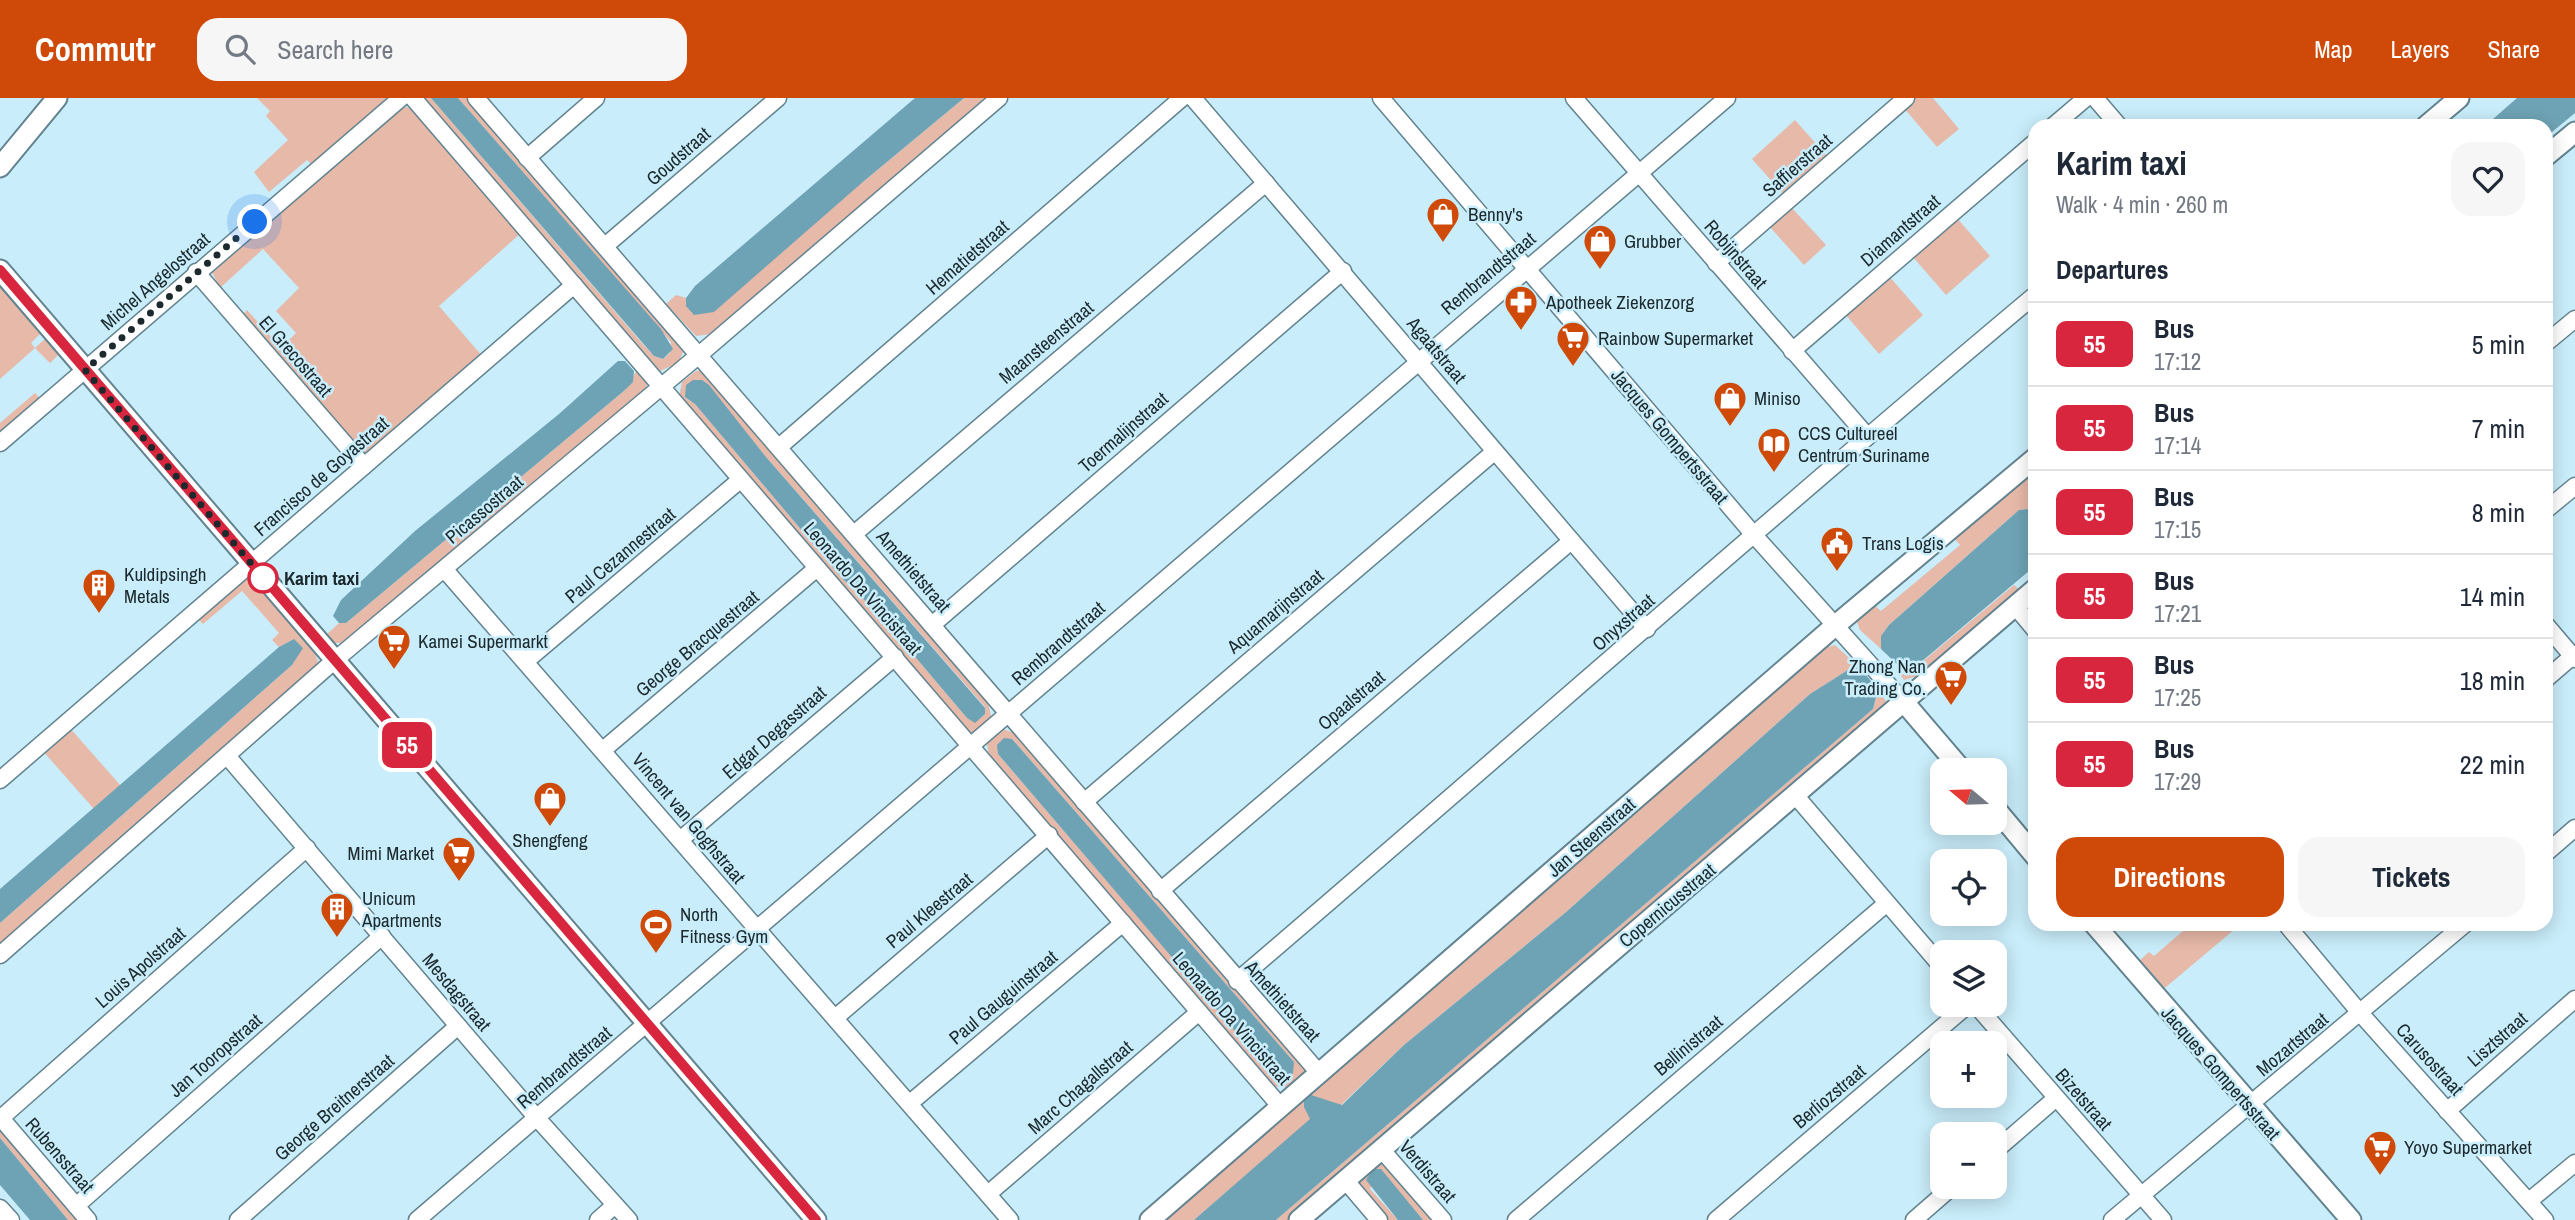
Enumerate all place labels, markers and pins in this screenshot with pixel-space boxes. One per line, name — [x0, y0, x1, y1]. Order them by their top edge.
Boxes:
shop icon: Benny's — [1424, 195, 1462, 244]
place label: Benny's — [1468, 201, 1523, 227]
shop icon: Grubber — [1581, 222, 1619, 271]
place label: Grubber — [1624, 228, 1682, 254]
pharmacy icon: Apotheek Ziekenzorg — [1502, 283, 1540, 332]
place label: Apotheek Ziekenzorg — [1545, 289, 1694, 315]
supermarket icon: Rainbow Supermarket — [1554, 319, 1592, 368]
place label: Rainbow Supermarket — [1598, 325, 1754, 351]
shop icon: Miniso — [1711, 379, 1749, 428]
place label: Miniso — [1754, 385, 1801, 411]
place label: CCS Cultureel Centrum Suriname — [1798, 420, 1930, 468]
library icon: CCS Cultureel Centrum Suriname — [1755, 425, 1793, 474]
public building icon: Trans Logis — [1818, 524, 1856, 573]
place label: Trans Logis — [1862, 530, 1944, 556]
place label: Kuldipsingh Metals — [124, 561, 206, 609]
marker: Karim taxi — [248, 563, 278, 593]
place label: Karim taxi — [284, 565, 359, 591]
building icon: Kuldipsingh Metals — [80, 566, 118, 615]
supermarket icon: Kamei Supermarkt — [375, 622, 413, 671]
place label: Kamei Supermarkt — [418, 628, 549, 654]
place label: Zhong Nan Trading Co. — [1844, 653, 1926, 701]
supermarket icon: Zhong Nan Trading Co. — [1932, 658, 1970, 707]
shop icon: Shengfeng — [531, 779, 569, 828]
place label: Shengfeng — [512, 827, 588, 853]
supermarket icon: Mimi Market — [440, 834, 478, 883]
place label: Mimi Market — [347, 840, 435, 866]
place label: Unicum Apartments — [361, 885, 442, 933]
building icon: Unicum Apartments — [318, 890, 356, 939]
place label: North Fitness Gym — [680, 901, 768, 949]
sports icon: North Fitness Gym — [637, 906, 675, 955]
supermarket icon: Yoyo Supermarket — [2361, 1128, 2399, 1177]
place label: Yoyo Supermarket — [2404, 1134, 2532, 1160]

